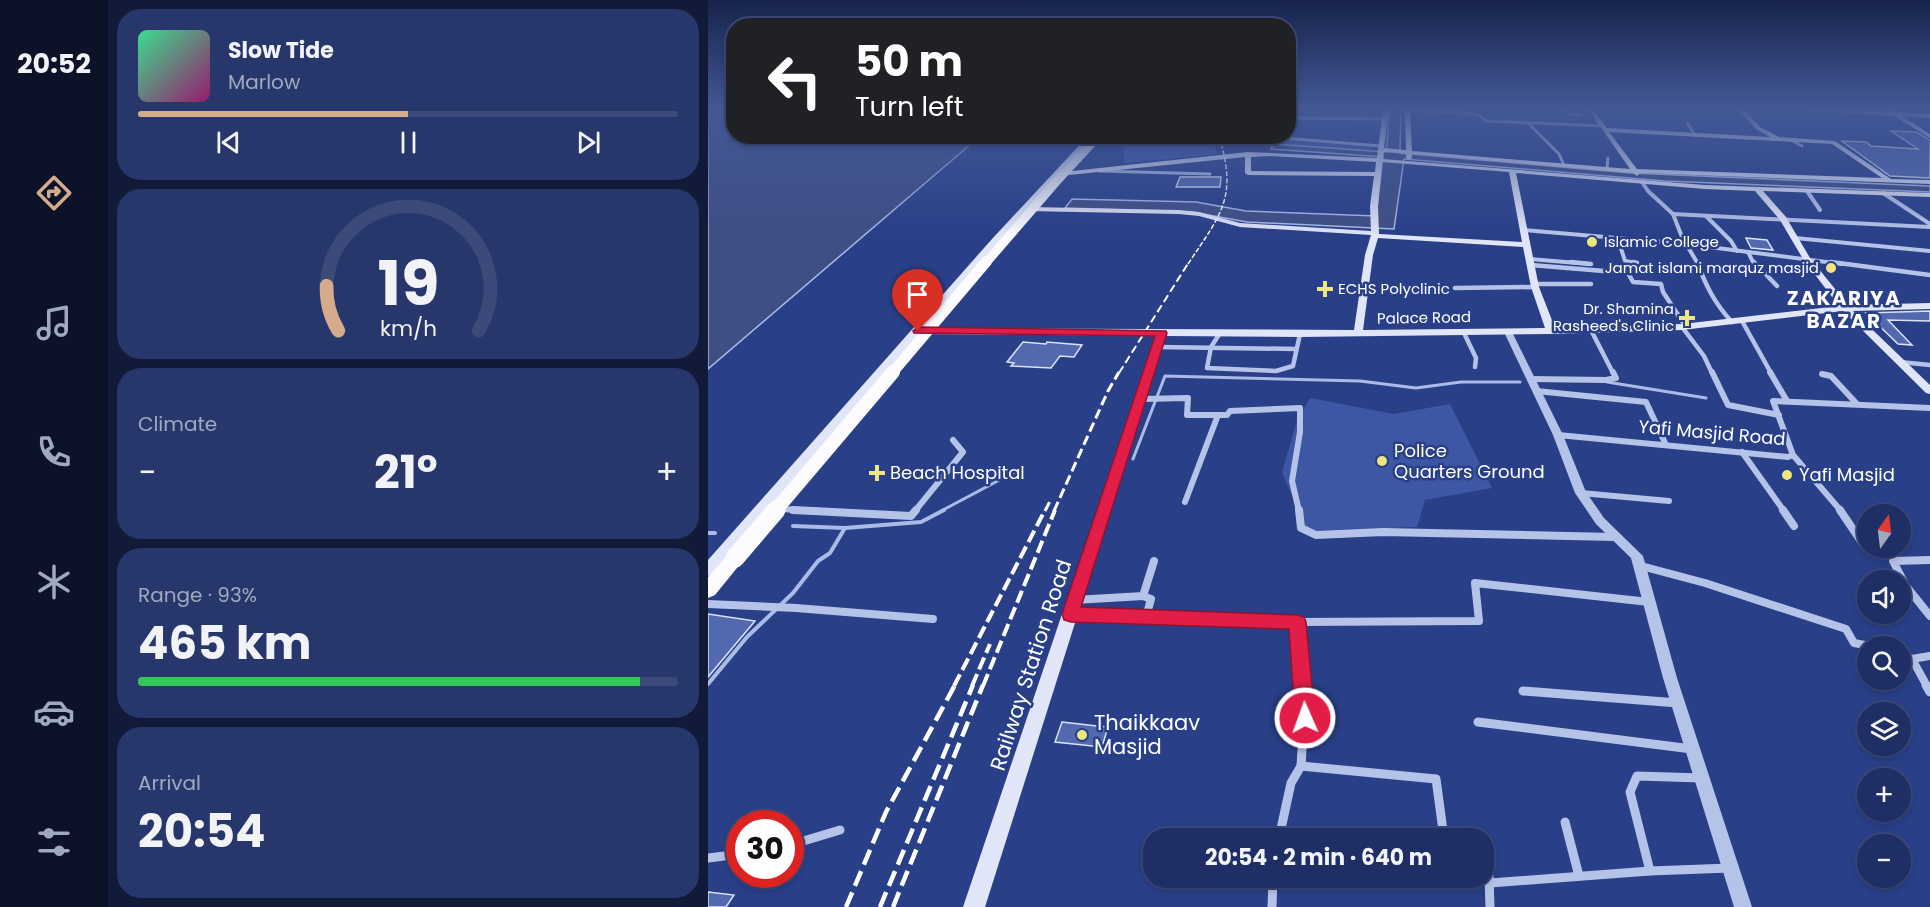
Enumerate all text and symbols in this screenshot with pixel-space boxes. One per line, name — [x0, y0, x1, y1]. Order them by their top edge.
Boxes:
text: 50 m — [855, 32, 963, 91]
text: Slow Tide — [228, 35, 334, 66]
icon: left — [756, 42, 834, 120]
text: 20:52 — [17, 45, 91, 82]
text: Marlow — [228, 68, 300, 96]
text: Turn left — [855, 88, 964, 125]
icon: previous — [212, 126, 245, 159]
icon: pause — [392, 126, 425, 159]
icon: next — [572, 126, 605, 159]
icon: directions — [33, 172, 75, 214]
place label: Islamic College — [1604, 231, 1719, 252]
marker: Islamic College — [1585, 235, 1599, 249]
text: 19 — [377, 239, 439, 327]
place label: Jamat islami marquz masjid — [1605, 257, 1819, 278]
marker: Jamat islami marquz masjid — [1824, 261, 1838, 275]
pin — [892, 269, 943, 331]
icon: arrive — [901, 278, 934, 311]
place label: ECHS Polyclinic — [1338, 278, 1450, 299]
marker: ECHS Polyclinic — [1316, 280, 1334, 298]
district label: ZAKARIYA BAZAR — [1787, 284, 1901, 335]
place label: Dr. Shamina Rasheed's Clinic — [1553, 298, 1674, 336]
icon: music — [33, 302, 75, 344]
street label: Palace Road — [1377, 306, 1471, 329]
marker: Dr. Shamina Rasheed's Clinic — [1678, 309, 1696, 327]
text: km/h — [379, 313, 437, 344]
text: Climate — [138, 410, 217, 438]
street label: Yafi Masjid Road — [1637, 414, 1787, 451]
icon: phone — [33, 431, 75, 473]
place label: Police Quarters Ground — [1394, 438, 1545, 484]
text: 21° — [374, 441, 438, 504]
text: − — [138, 449, 156, 496]
text: + — [655, 449, 678, 496]
marker: Police Quarters Ground — [1375, 454, 1389, 468]
place label: Beach Hospital — [890, 460, 1025, 485]
place label: Yafi Masjid — [1799, 462, 1895, 487]
marker: Beach Hospital — [868, 464, 886, 482]
marker: Yafi Masjid — [1780, 468, 1794, 482]
north arrow — [1857, 504, 1911, 558]
map controls — [1857, 504, 1911, 888]
street label: Railway Station Road — [983, 556, 1078, 774]
icon: climate — [33, 561, 75, 603]
button: sound — [1857, 570, 1911, 624]
text: Range · 93% — [138, 581, 257, 609]
text: 465 km — [138, 612, 311, 675]
button: search — [1857, 636, 1911, 690]
position arrow — [1273, 686, 1337, 750]
icon: car — [33, 691, 75, 733]
button: layers — [1857, 702, 1911, 756]
place label: Thaikkaav Masjid — [1094, 708, 1200, 761]
marker: Thaikkaav Masjid — [1075, 728, 1089, 742]
button: + — [1857, 768, 1911, 822]
text: Arrival — [138, 769, 201, 797]
text: 20:54 — [138, 800, 266, 863]
speed limit sign: 30 — [726, 810, 804, 888]
icon: filters — [33, 821, 75, 863]
button: − — [1857, 834, 1911, 888]
text: 20:54 · 2 min · 640 m — [1205, 842, 1432, 873]

